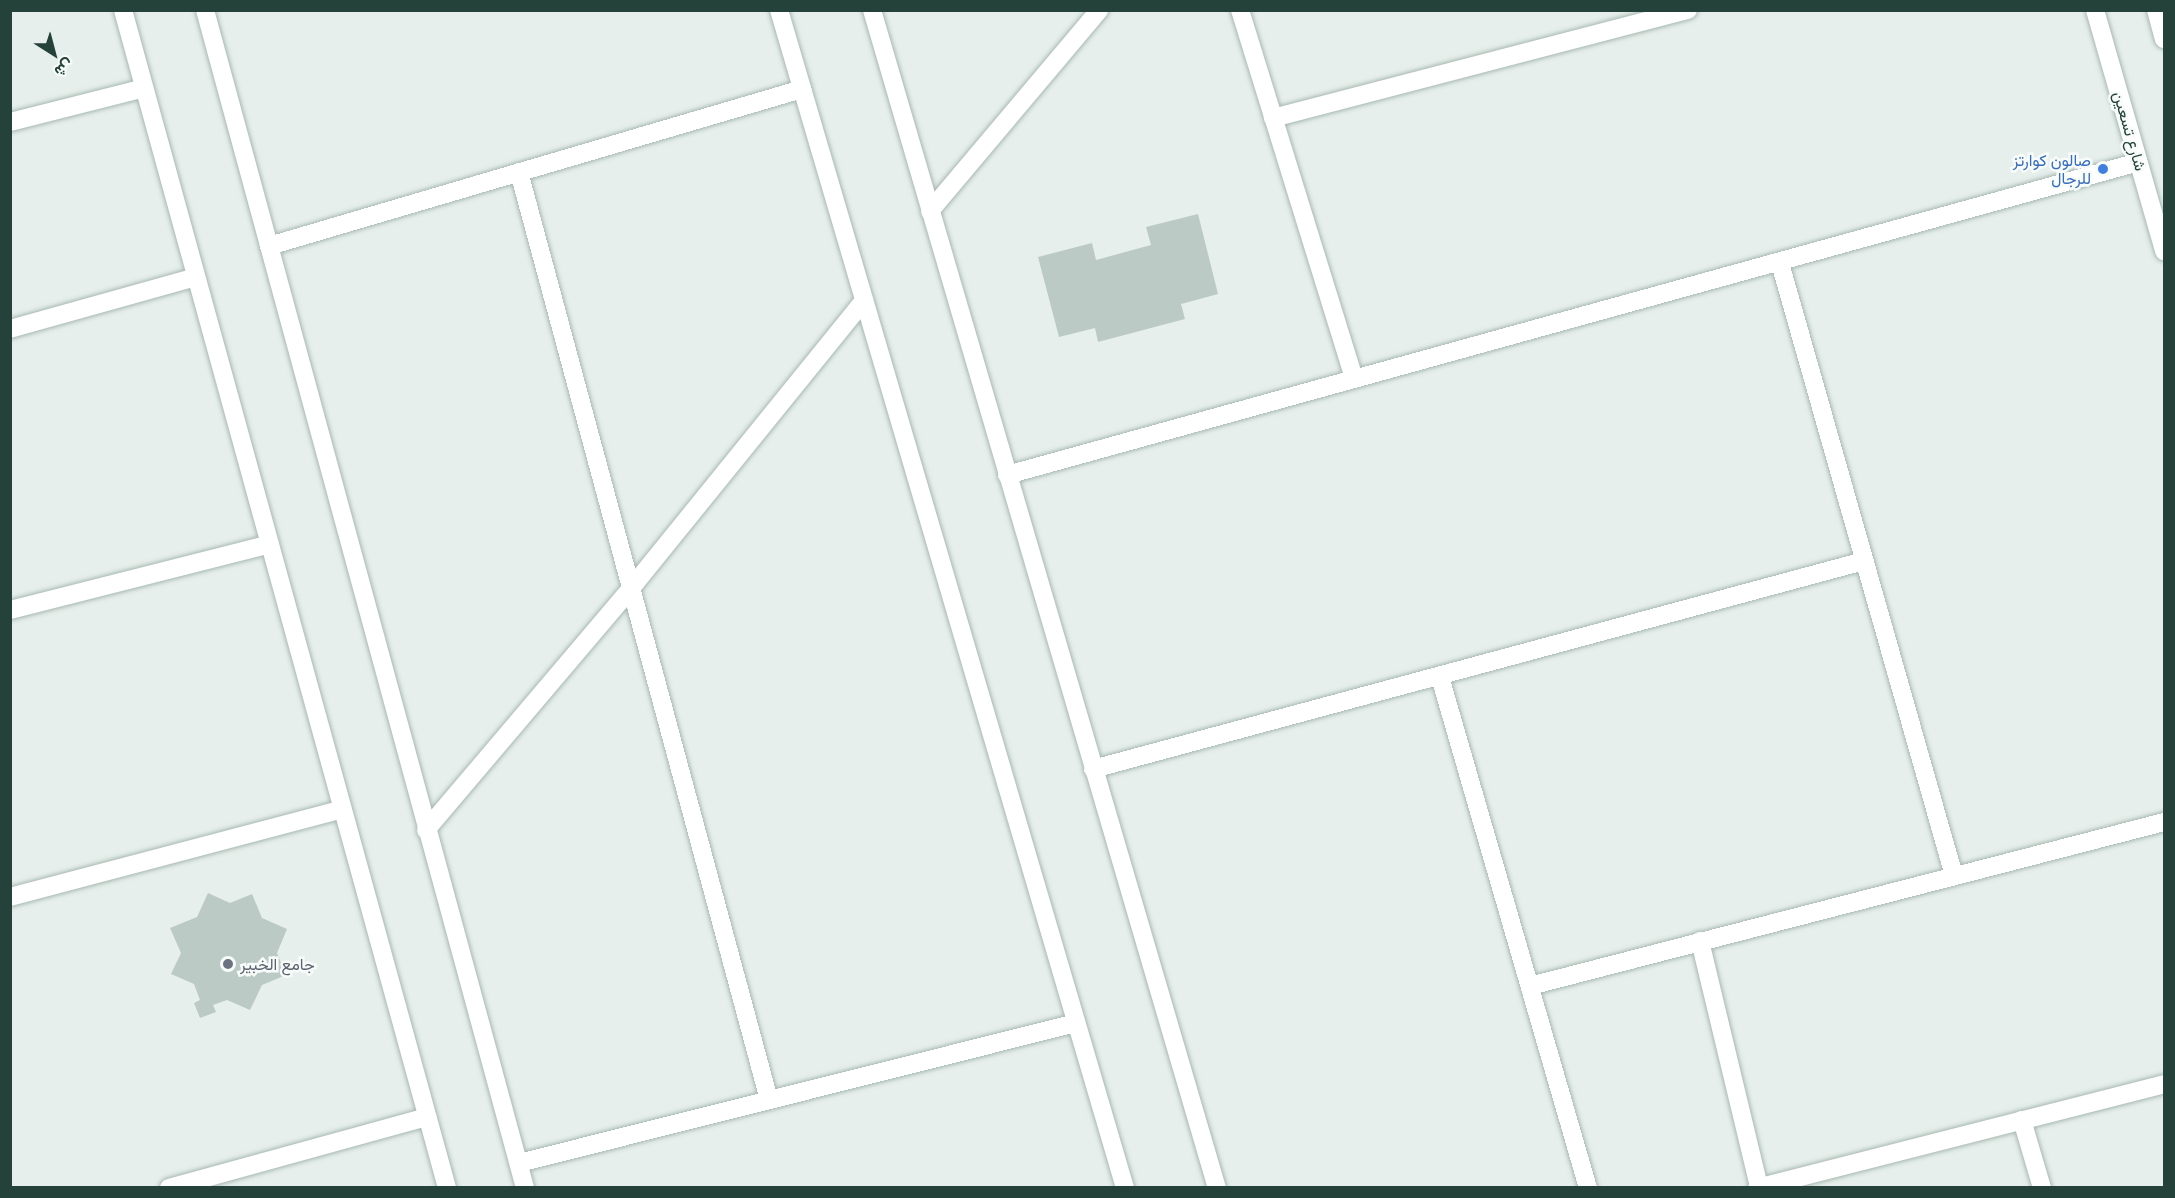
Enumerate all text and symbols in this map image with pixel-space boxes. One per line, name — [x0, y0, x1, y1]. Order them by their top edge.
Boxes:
north arrow — [24, 24, 84, 84]
text: ش — [51, 55, 78, 82]
street label: شارع تسعين — [2109, 89, 2151, 173]
place label: صالون كوارتز للرجال — [2013, 150, 2091, 188]
marker: صالون كوارتز للرجال — [2096, 162, 2110, 176]
place label: جامع الخبير — [240, 954, 315, 974]
marker: جامع الخبير — [221, 957, 235, 971]

